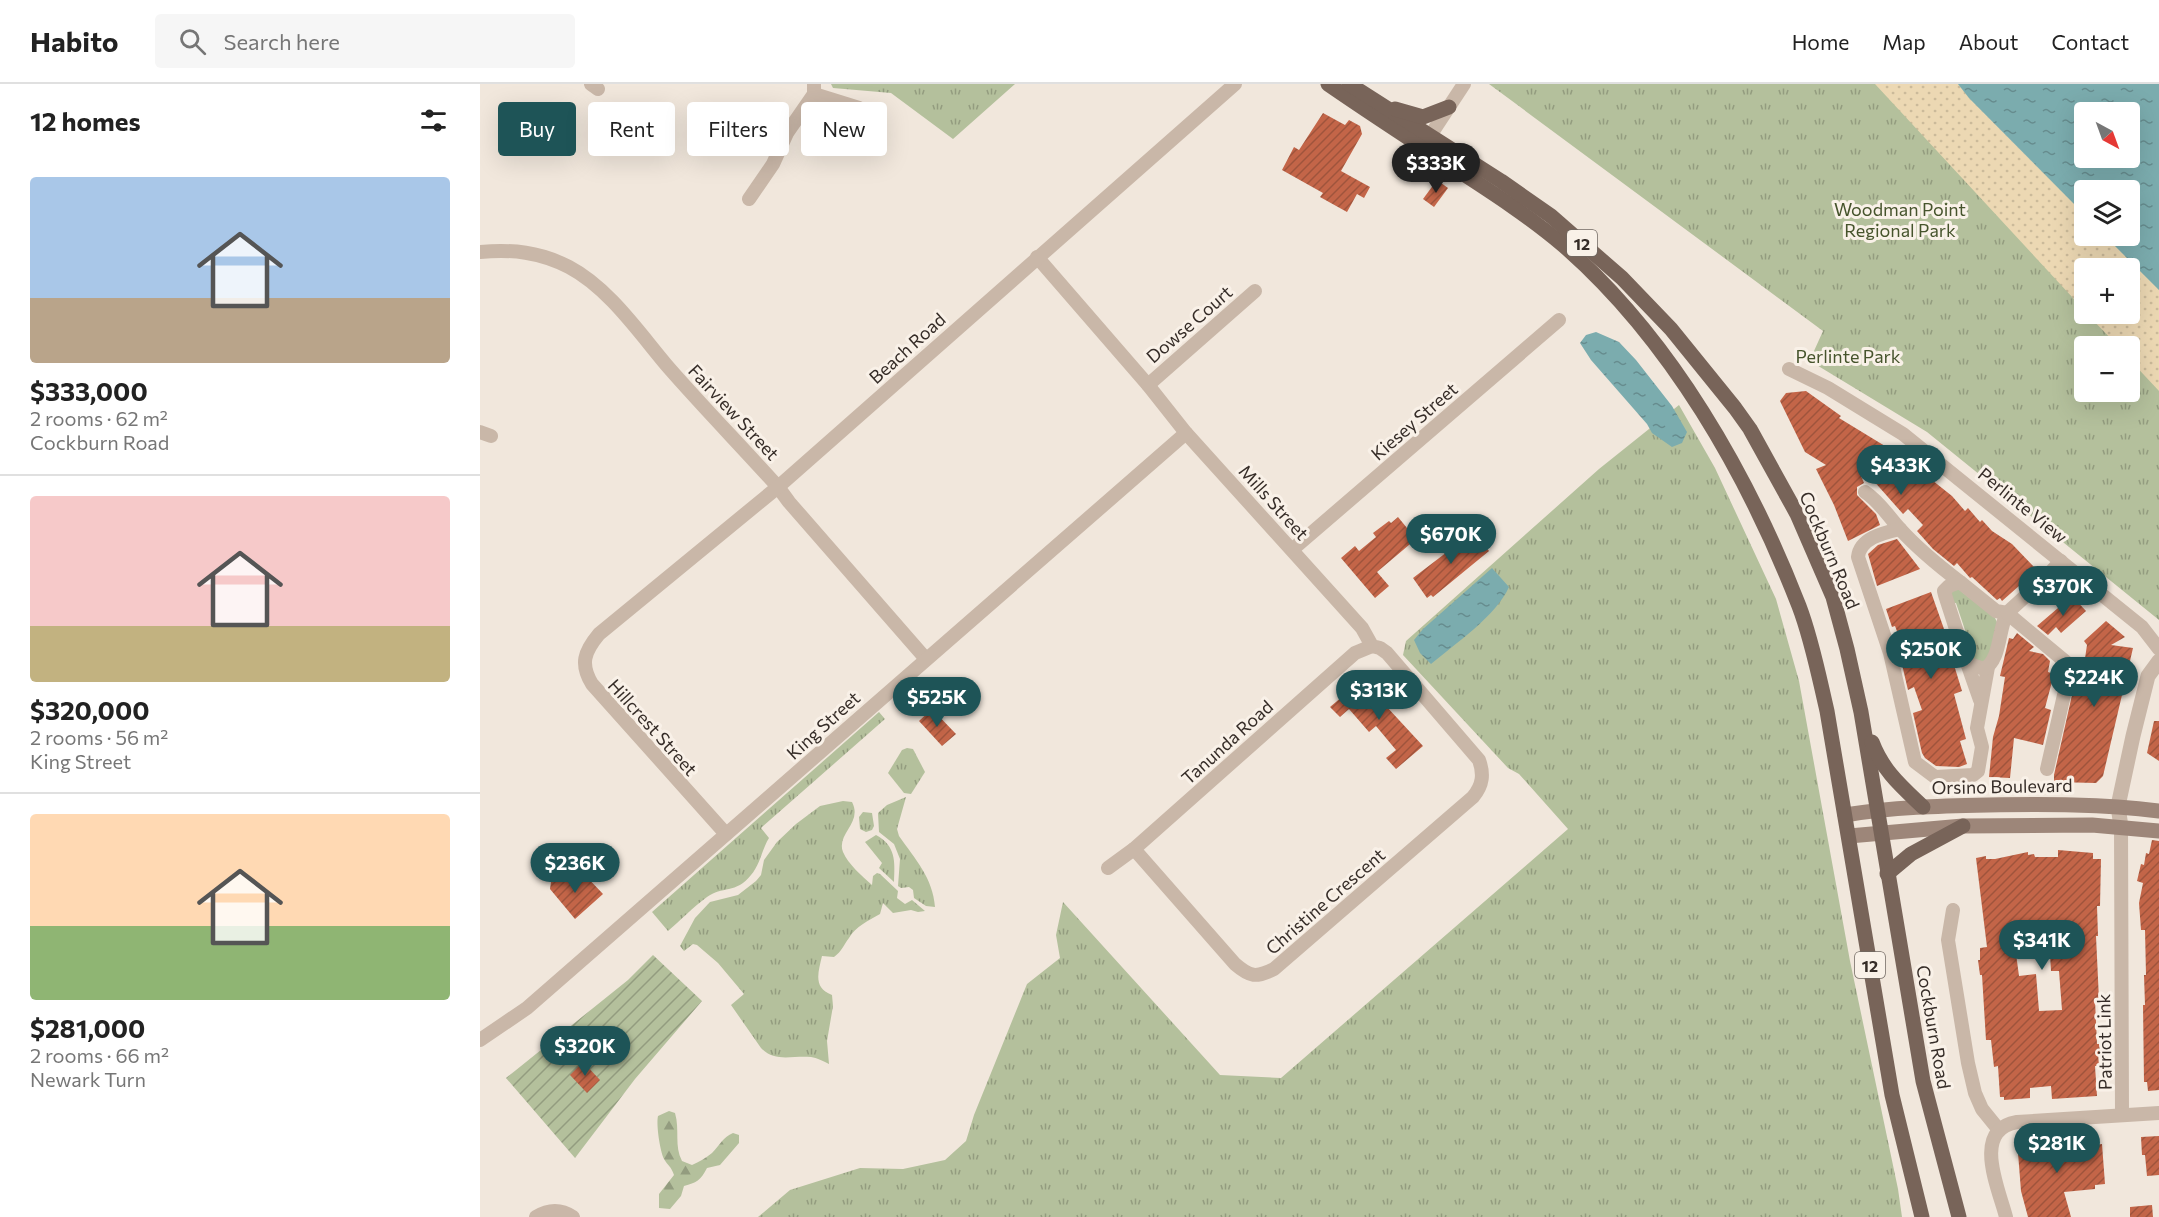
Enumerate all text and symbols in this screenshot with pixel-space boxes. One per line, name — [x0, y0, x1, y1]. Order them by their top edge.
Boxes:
search box — [155, 14, 575, 68]
text: Habito — [30, 24, 119, 58]
icon: search — [176, 25, 209, 58]
text: Search here — [224, 28, 340, 55]
text: Home — [1792, 29, 1849, 54]
text: Map — [1882, 29, 1926, 54]
text: About — [1959, 29, 2018, 54]
text: Contact — [2051, 29, 2129, 54]
chip: Buy — [498, 102, 576, 156]
chip: Rent — [588, 102, 675, 156]
chip: Filters — [687, 102, 789, 156]
chip: New — [801, 102, 887, 156]
north arrow — [2074, 102, 2140, 168]
map controls — [2074, 102, 2140, 402]
icon: filters — [417, 104, 450, 137]
text: 12 homes — [30, 105, 141, 136]
pin: $333K — [1394, 143, 1478, 194]
text: $333K — [1406, 150, 1466, 174]
button: layers — [2074, 180, 2140, 246]
park label: Woodman Point Regional Park — [1834, 198, 1966, 241]
icon: home — [186, 216, 294, 324]
road number: 12 — [1567, 230, 1597, 256]
button: + — [2074, 258, 2140, 324]
street label: Dowse Court — [1141, 281, 1237, 367]
street label: Beach Road — [864, 308, 950, 388]
button: − — [2074, 336, 2140, 402]
park label: Perlinte Park — [1795, 345, 1901, 367]
street label: Fairview Street — [684, 359, 784, 465]
text: $333,000 — [30, 375, 148, 406]
street label: Kiesey Street — [1366, 378, 1462, 464]
text: 2 rooms · 62 m² — [30, 406, 168, 430]
text: Cockburn Road — [30, 430, 169, 454]
pin: $433K — [1859, 445, 1943, 496]
text: $433K — [1871, 452, 1931, 476]
street label: Mills Street — [1235, 460, 1313, 544]
street label: Perlinte View — [1974, 462, 2072, 548]
street label: Cockburn Road — [1795, 488, 1865, 612]
pin: $670K — [1409, 514, 1493, 565]
text: $670K — [1420, 521, 1482, 545]
icon: home — [186, 535, 294, 643]
pin: $370K — [2021, 566, 2105, 617]
text: $370K — [2032, 573, 2094, 597]
pin: $250K — [1889, 629, 1973, 680]
text: $250K — [1900, 636, 1962, 660]
pin: $224K — [2052, 657, 2136, 708]
text: $224K — [2064, 664, 2124, 688]
pin: $313K — [1337, 670, 1421, 721]
street label: Hillcrest Street — [604, 674, 702, 780]
pin: $525K — [895, 677, 979, 728]
text: $313K — [1350, 677, 1408, 701]
text: $525K — [907, 684, 967, 708]
street label: King Street — [782, 686, 864, 764]
text: $320,000 — [30, 694, 149, 725]
street label: Tanunda Road — [1177, 695, 1277, 789]
text: 2 rooms · 56 m² — [30, 725, 168, 749]
text: King Street — [30, 749, 131, 773]
street label: Orsino Boulevard — [1931, 774, 2073, 798]
pin: $236K — [533, 843, 617, 894]
street label: Christine Crescent — [1261, 843, 1389, 959]
text: $236K — [545, 850, 605, 874]
icon: home — [186, 853, 294, 961]
pin: $341K — [2000, 920, 2084, 971]
text: $341K — [2013, 927, 2071, 951]
road number: 12 — [1855, 952, 1885, 978]
street label: Cockburn Road — [1912, 963, 1956, 1091]
street label: Patriot Link — [2092, 993, 2116, 1090]
text: $281,000 — [30, 1012, 145, 1043]
pin: $320K — [543, 1026, 627, 1077]
text: $320K — [554, 1033, 616, 1057]
text: 2 rooms · 66 m² — [30, 1043, 169, 1067]
text: Newark Turn — [30, 1067, 146, 1091]
pin: $281K — [2015, 1123, 2099, 1174]
text: $281K — [2028, 1130, 2086, 1154]

